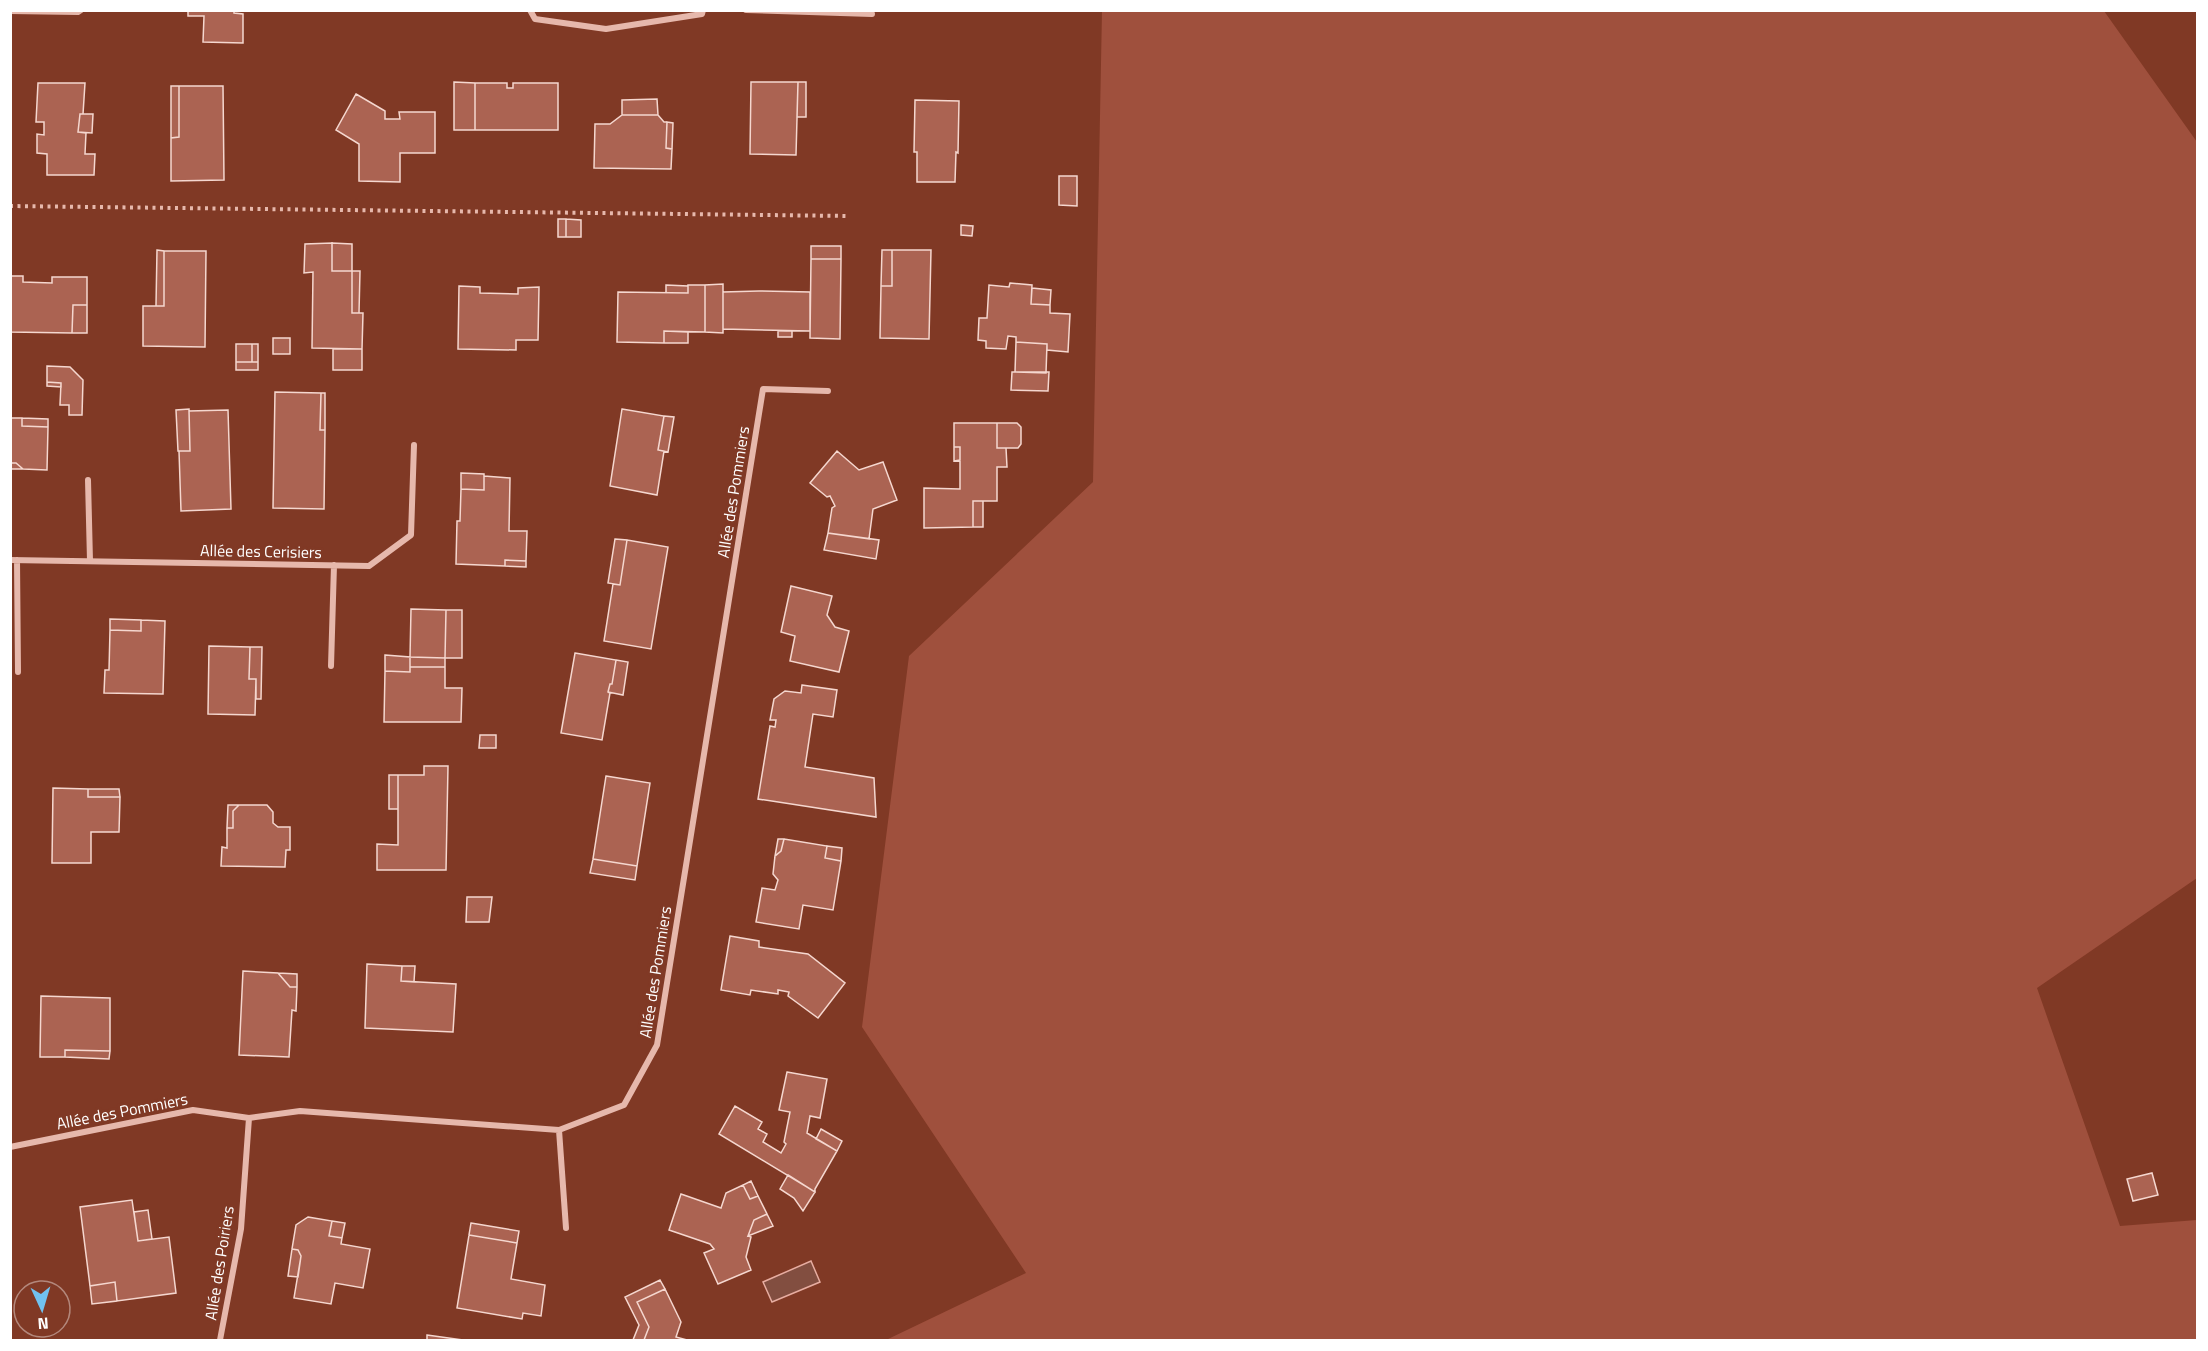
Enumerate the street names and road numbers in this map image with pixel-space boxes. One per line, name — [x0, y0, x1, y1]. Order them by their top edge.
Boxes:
street label: Allée des Pommiers — [711, 424, 755, 560]
street label: Allée des Cerisiers — [200, 538, 322, 564]
street label: Allée des Pommiers — [633, 904, 677, 1040]
street label: Allée des Pommiers — [54, 1087, 190, 1135]
street label: Allée des Poiriers — [198, 1204, 240, 1322]

